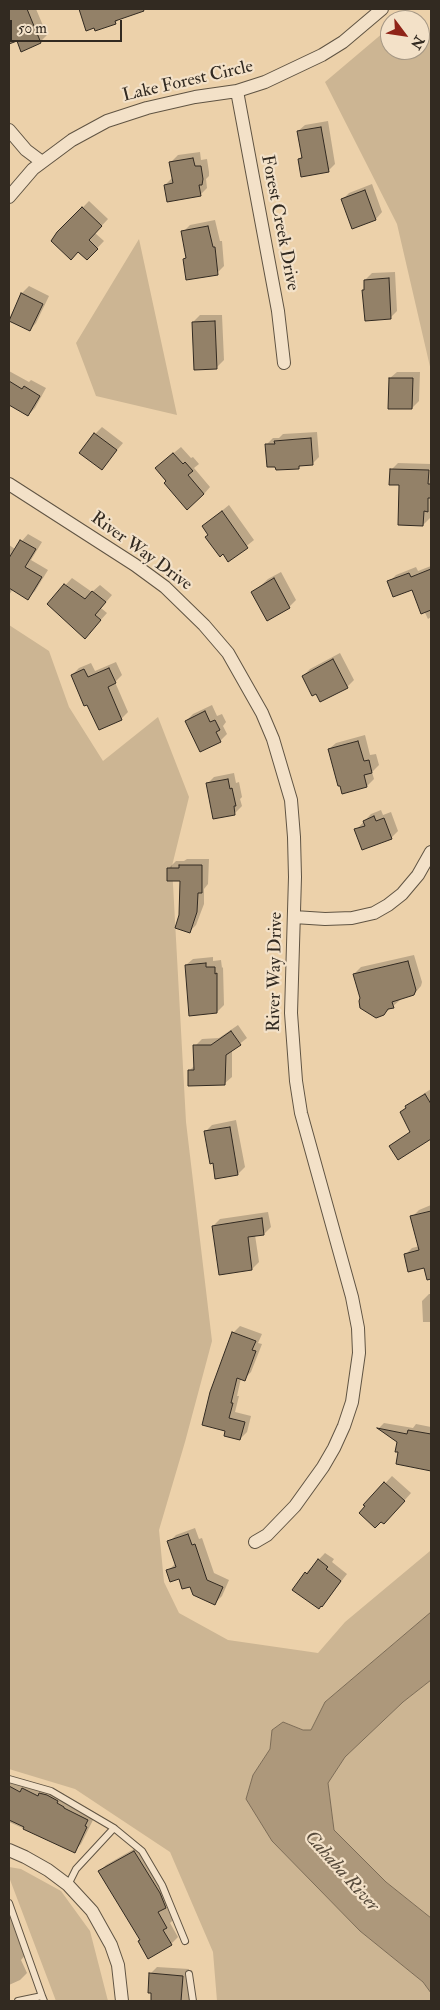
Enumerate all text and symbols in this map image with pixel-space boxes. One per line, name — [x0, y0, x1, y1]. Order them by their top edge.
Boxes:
scale bar — [12, 10, 125, 42]
north arrow — [380, 10, 430, 60]
text: 50 m — [18, 19, 47, 38]
text: N — [407, 33, 428, 52]
street label: Lake Forest Circle — [121, 56, 255, 108]
street label: Forest Creek Drive — [255, 153, 303, 293]
street label: River Way Drive — [86, 508, 196, 596]
street label: River Way Drive — [264, 912, 288, 1032]
water label: Cahaba River — [299, 1827, 383, 1917]

